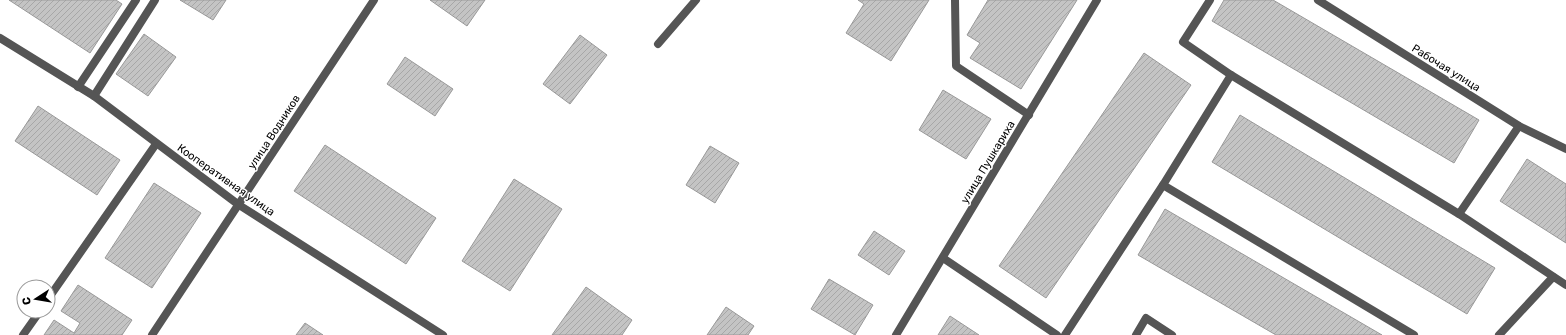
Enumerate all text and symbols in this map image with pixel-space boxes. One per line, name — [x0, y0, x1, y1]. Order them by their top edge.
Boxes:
street label: Рабочая улица — [1409, 42, 1483, 94]
street label: улица Водников — [245, 92, 303, 172]
street label: улица Пушкариха — [958, 118, 1018, 206]
street label: Кооперативная улица — [175, 141, 277, 219]
north arrow — [16, 279, 56, 319]
text: С — [19, 296, 34, 306]

